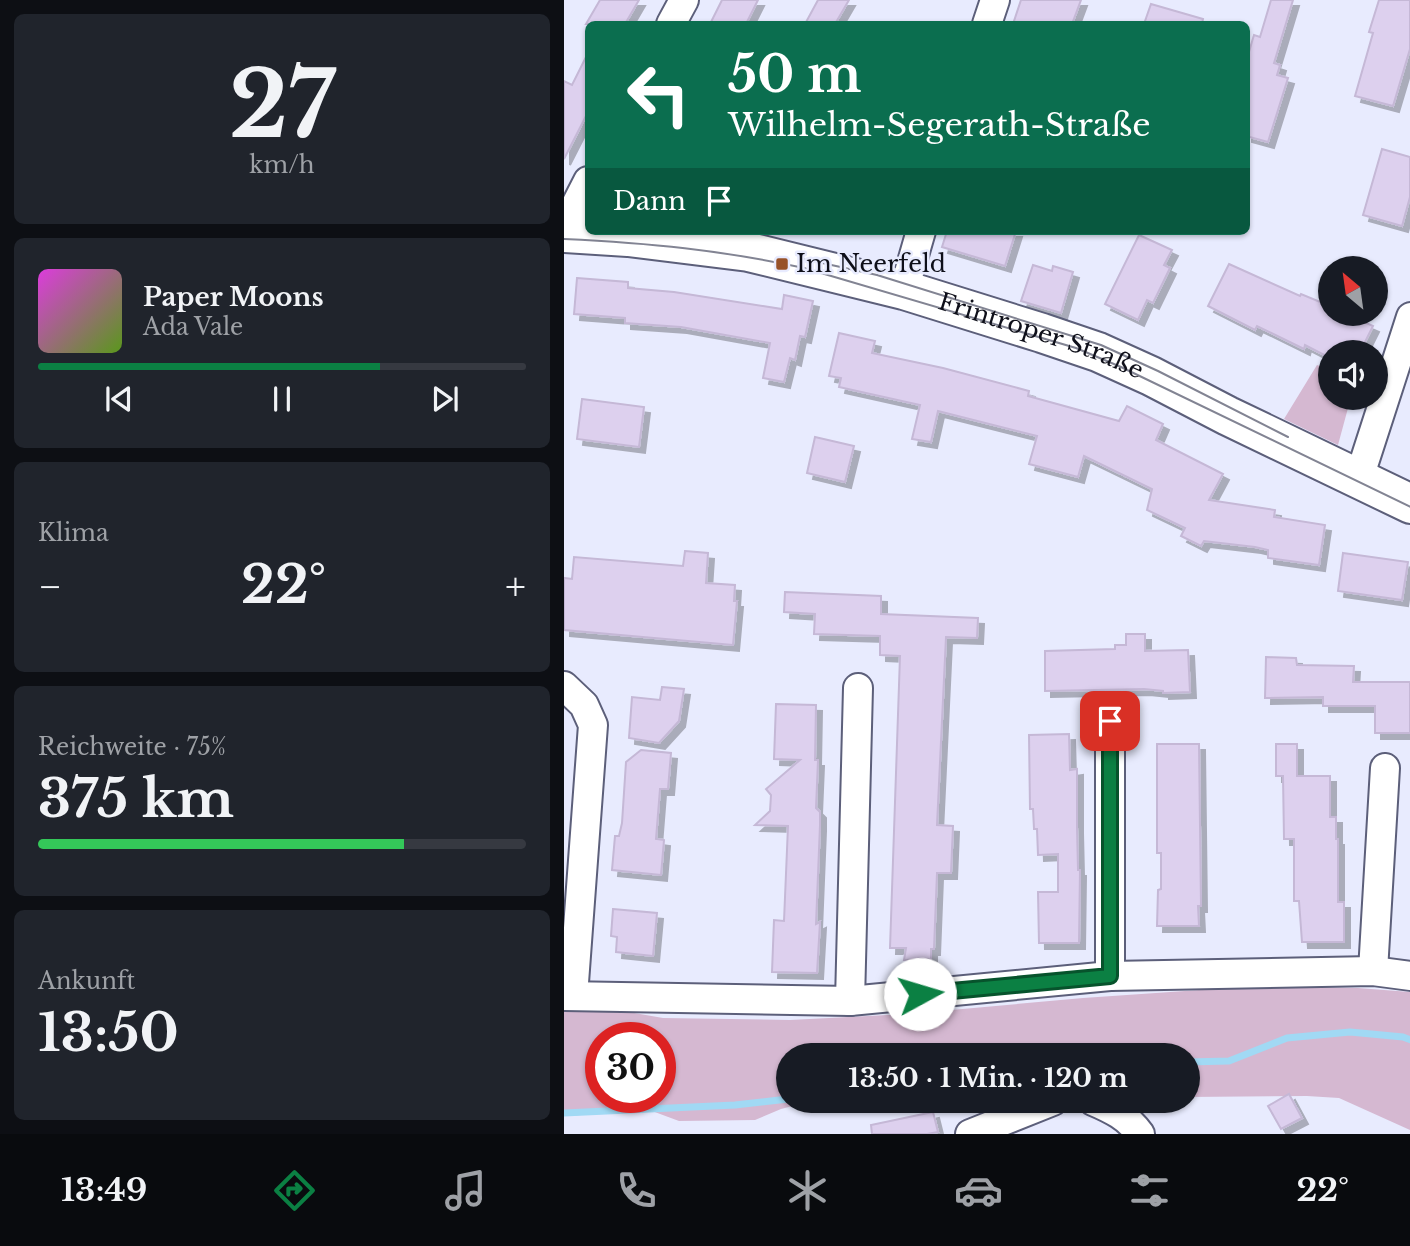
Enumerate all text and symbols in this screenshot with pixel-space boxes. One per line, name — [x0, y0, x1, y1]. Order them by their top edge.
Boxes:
text: 50 m — [728, 44, 861, 105]
text: 27 — [229, 49, 335, 162]
icon: left — [613, 49, 704, 140]
text: Wilhelm-Segerath-Straße — [728, 105, 1151, 145]
text: km/h — [249, 151, 315, 179]
icon: arrive — [700, 182, 738, 220]
text: Dann — [613, 185, 686, 217]
place label: Im Neerfeld — [796, 249, 946, 278]
marker: Im Neerfeld — [774, 256, 790, 272]
north arrow — [1318, 256, 1388, 326]
map controls — [1318, 256, 1388, 410]
text: Paper Moons — [143, 281, 324, 313]
street label: Frintroper Straße — [935, 287, 1148, 385]
text: Ada Vale — [143, 313, 243, 341]
button: sound — [1318, 340, 1388, 410]
icon: previous — [100, 380, 138, 418]
icon: pause — [263, 380, 301, 418]
icon: next — [426, 380, 464, 418]
text: Klima — [38, 519, 109, 547]
text: 22° — [241, 553, 326, 617]
text: − — [38, 563, 62, 610]
text: + — [505, 563, 526, 610]
pin — [1080, 691, 1140, 751]
icon: arrive — [1091, 702, 1129, 740]
text: Reichweite · 75% — [38, 733, 226, 761]
text: 375 km — [38, 767, 234, 831]
position arrow — [883, 957, 957, 1031]
text: Ankunft — [38, 967, 135, 995]
text: 13:50 — [38, 1001, 179, 1065]
speed limit sign: 30 — [585, 1022, 676, 1113]
text: 13:50 · 1 Min. · 120 m — [848, 1062, 1128, 1094]
icon: directions — [270, 1166, 319, 1215]
icon: music — [441, 1166, 490, 1215]
icon: phone — [612, 1166, 661, 1215]
icon: climate — [783, 1166, 832, 1215]
icon: car — [954, 1166, 1003, 1215]
icon: filters — [1125, 1166, 1174, 1215]
text: 13:49 — [61, 1170, 147, 1210]
text: 22° — [1297, 1170, 1349, 1210]

